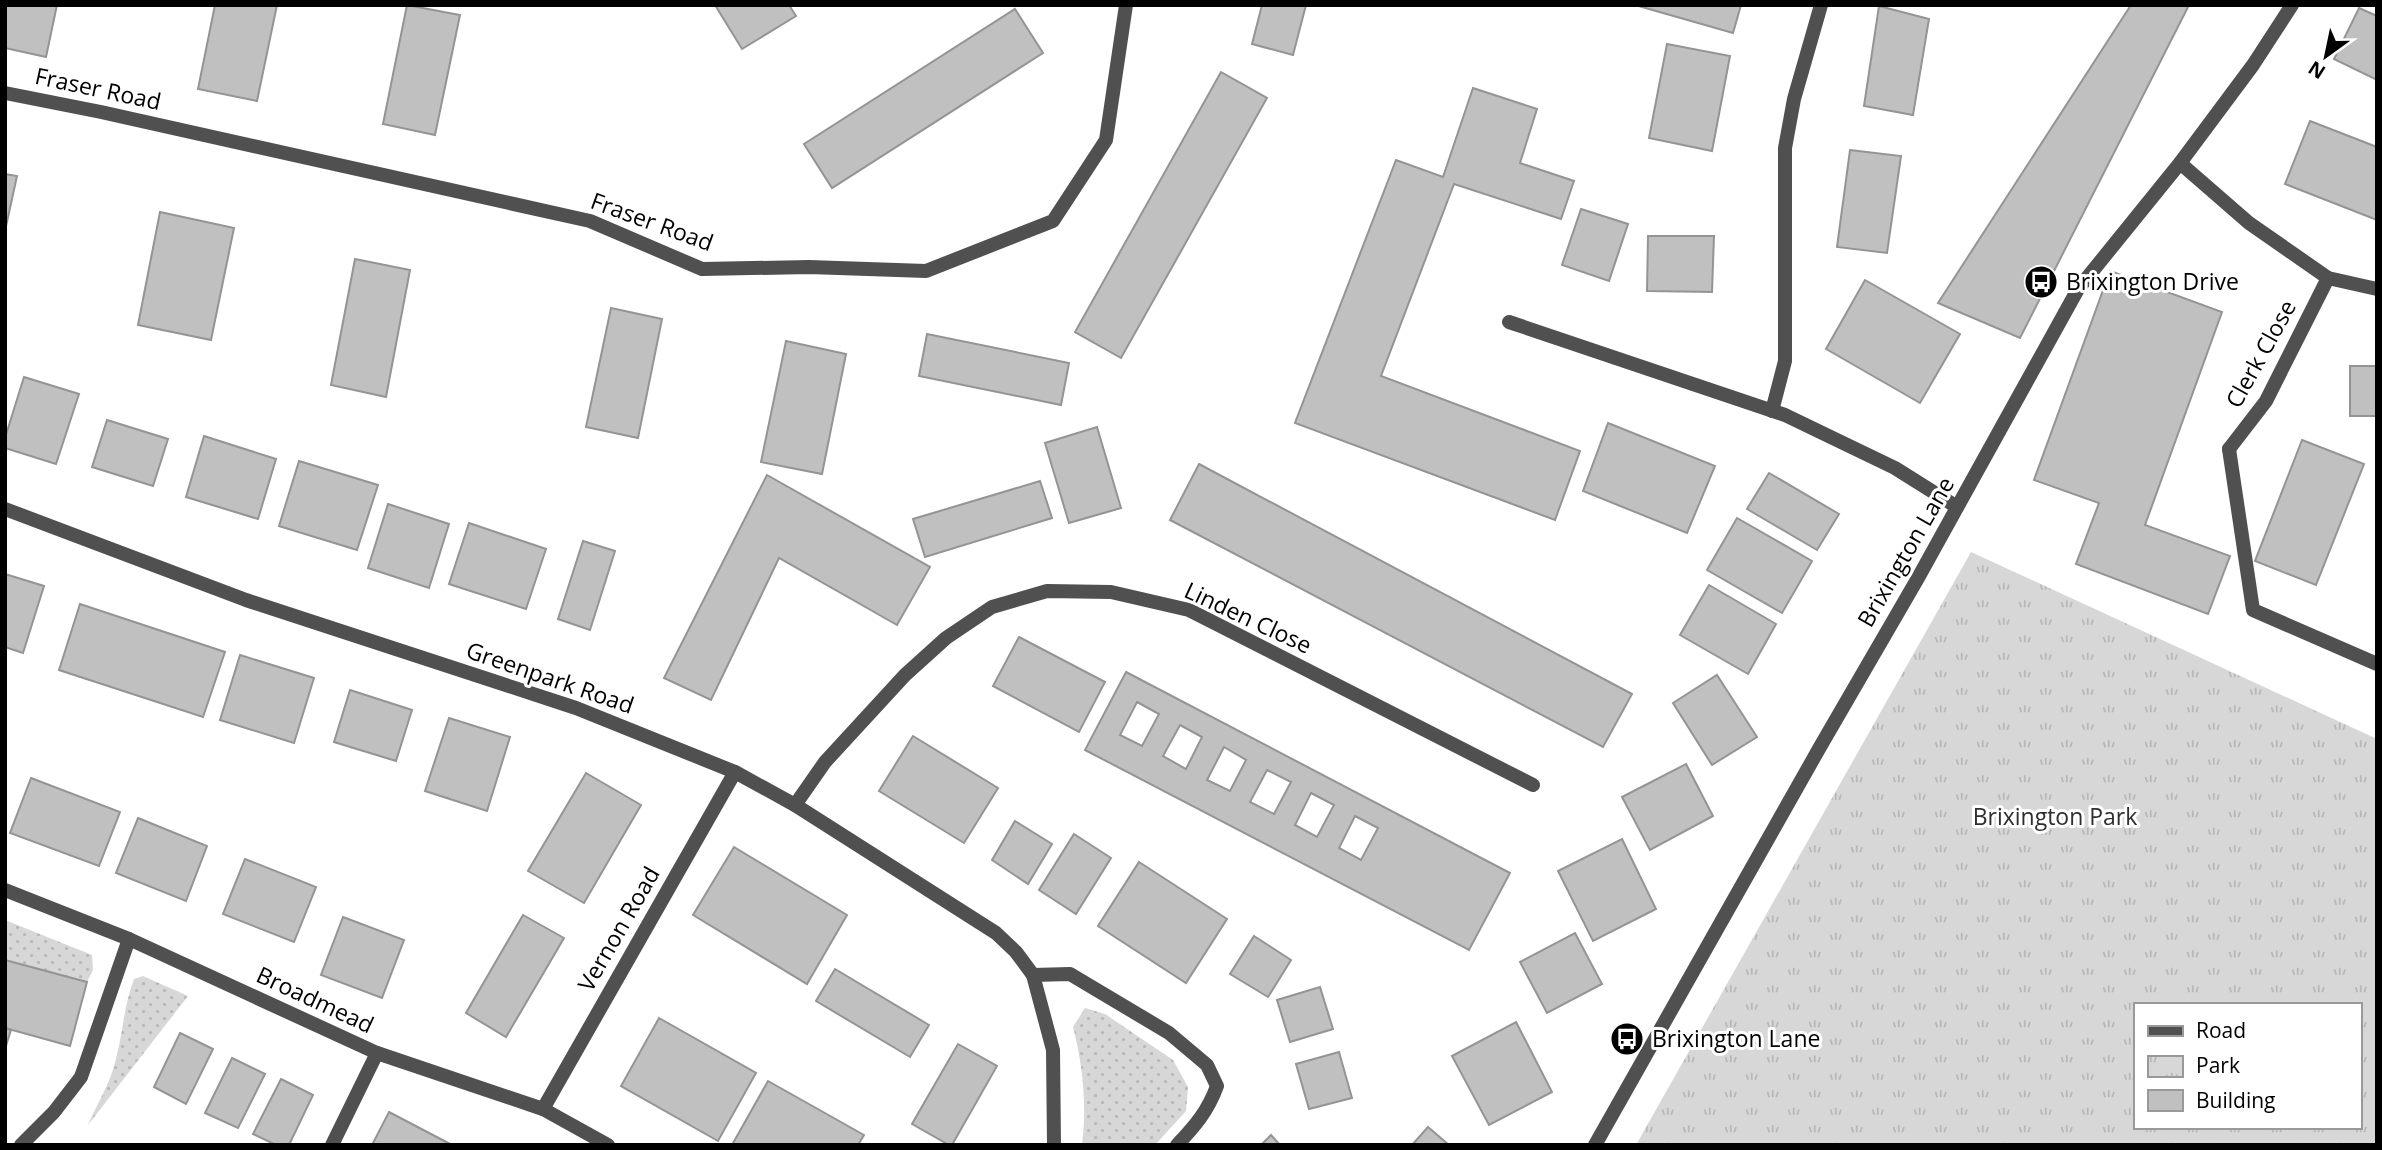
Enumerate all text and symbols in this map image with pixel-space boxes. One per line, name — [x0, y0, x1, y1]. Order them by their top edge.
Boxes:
north arrow — [2291, 21, 2361, 91]
text: N — [2303, 55, 2330, 85]
street label: Fraser Road — [32, 59, 164, 117]
street label: Fraser Road — [587, 184, 718, 258]
bus stop icon: Brixington Drive — [2022, 263, 2060, 301]
place label: Brixington Drive — [2066, 265, 2239, 297]
street label: Clerk Close — [2217, 294, 2303, 413]
street label: Brixington Lane — [1849, 471, 1961, 632]
street label: Linden Close — [1180, 574, 1317, 661]
street label: Greenpark Road — [462, 633, 638, 721]
park label: Brixington Park — [1973, 800, 2137, 832]
street label: Vernon Road — [570, 860, 667, 997]
street label: Broadmead — [252, 958, 379, 1040]
legend — [2134, 1003, 2361, 1129]
text: Road — [2196, 1016, 2246, 1044]
bus stop icon: Brixington Lane — [1608, 1020, 1646, 1058]
place label: Brixington Lane — [1652, 1022, 1820, 1054]
text: Park — [2196, 1051, 2240, 1079]
text: Building — [2196, 1086, 2275, 1114]

